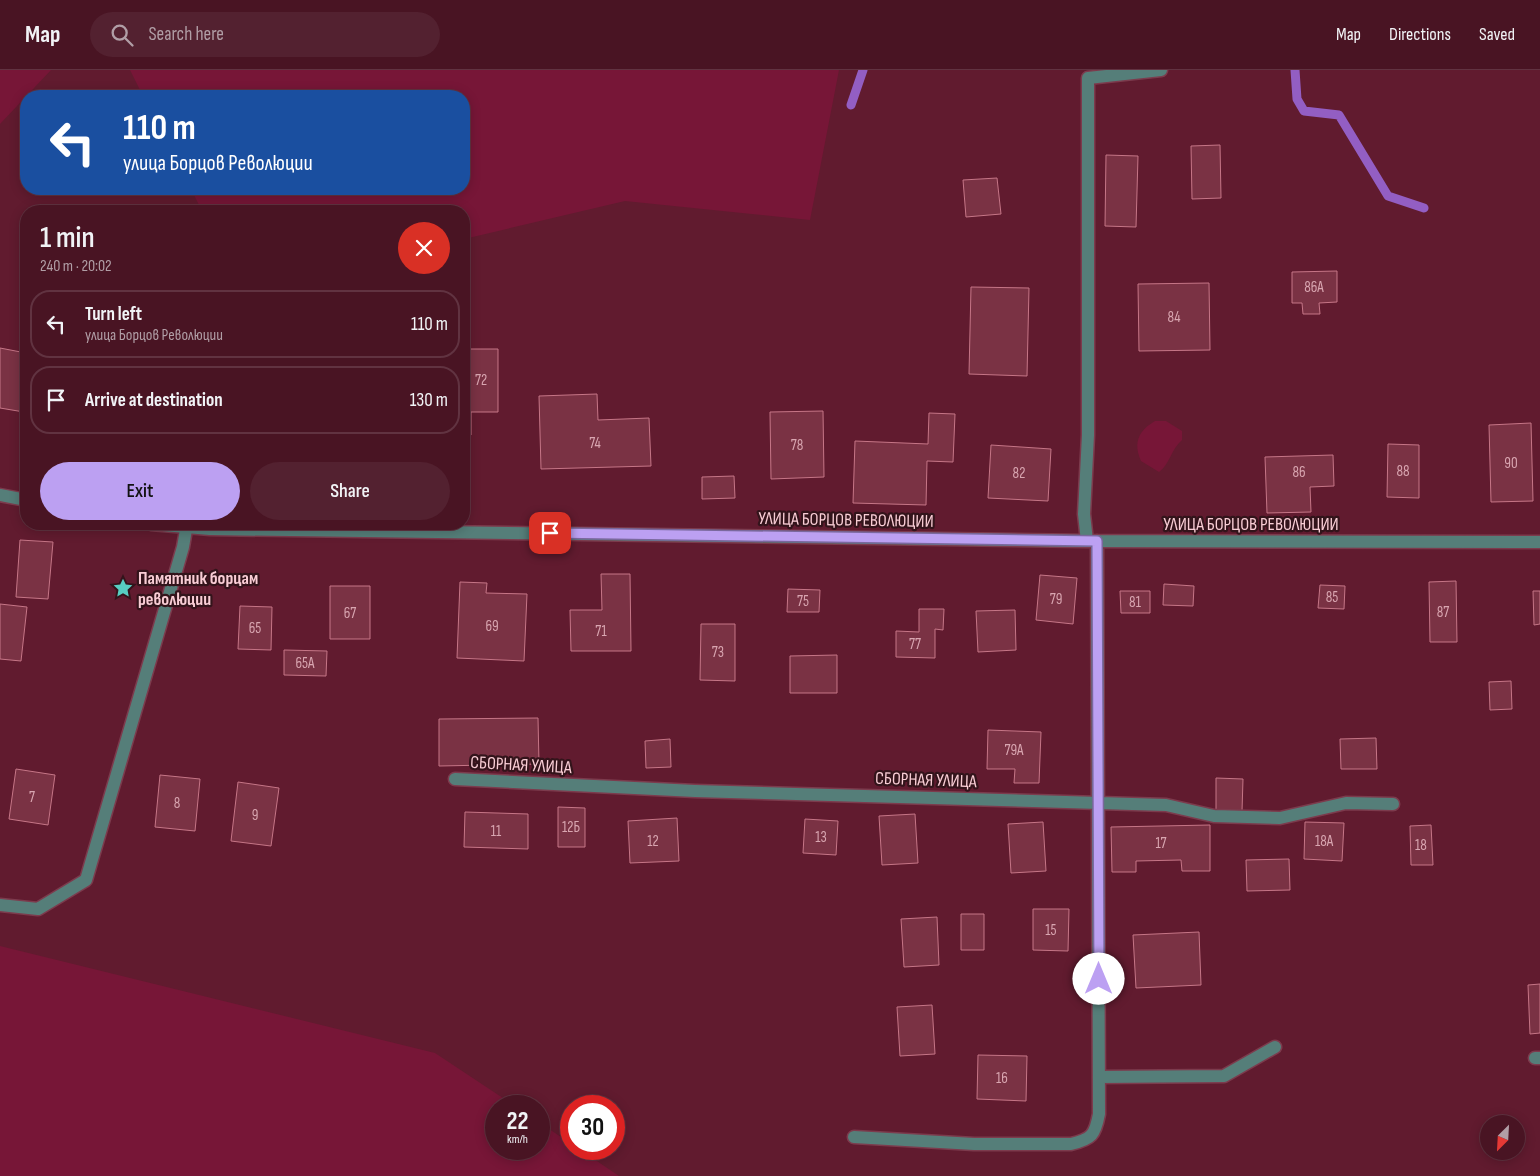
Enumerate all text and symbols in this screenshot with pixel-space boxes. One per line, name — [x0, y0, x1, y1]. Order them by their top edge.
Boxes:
search box — [90, 12, 440, 57]
text: Map — [25, 20, 60, 49]
icon: search — [108, 21, 136, 49]
text: Search here — [148, 23, 224, 46]
text: Map — [1336, 24, 1361, 45]
text: Directions — [1389, 24, 1451, 45]
text: Saved — [1479, 24, 1515, 45]
text: 110 m — [123, 107, 196, 150]
icon: left — [40, 110, 105, 175]
text: улица Борцов Революции — [123, 150, 313, 177]
text: 1 min — [40, 220, 95, 256]
button: close — [398, 222, 450, 274]
text: 240 m · 20:02 — [40, 257, 112, 276]
house number: 86А — [1304, 278, 1324, 297]
text: Turn left — [85, 303, 142, 326]
house number: 84 — [1167, 308, 1181, 327]
icon: left — [42, 310, 70, 338]
text: 110 m — [411, 313, 448, 336]
text: улица Борцов Революции — [85, 326, 223, 345]
house number: 72 — [475, 371, 487, 390]
icon: arrive — [42, 386, 70, 414]
text: Arrive at destination — [85, 389, 223, 412]
text: 130 m — [410, 389, 448, 412]
house number: 74 — [589, 434, 601, 453]
house number: 78 — [791, 436, 803, 455]
house number: 90 — [1504, 454, 1518, 473]
button: Exit — [40, 462, 240, 520]
button: Share — [250, 462, 450, 520]
house number: 88 — [1396, 462, 1410, 481]
house number: 86 — [1292, 463, 1306, 482]
house number: 82 — [1013, 464, 1025, 483]
street label: УЛИЦА БОРЦОВ РЕВОЛЮЦИИ — [758, 508, 934, 532]
pin — [529, 512, 571, 554]
street label: УЛИЦА БОРЦОВ РЕВОЛЮЦИИ — [1163, 514, 1339, 535]
icon: arrive — [536, 519, 564, 547]
place label: Памятник борцам революции — [138, 568, 258, 610]
place icon: Памятник борцам революции — [112, 577, 134, 599]
house number: 85 — [1326, 588, 1338, 607]
house number: 79 — [1050, 590, 1062, 609]
house number: 75 — [797, 592, 809, 611]
house number: 81 — [1129, 593, 1142, 612]
house number: 87 — [1437, 603, 1449, 622]
house number: 67 — [344, 604, 356, 623]
house number: 69 — [485, 617, 499, 636]
house number: 65 — [249, 619, 261, 638]
house number: 71 — [595, 622, 607, 641]
house number: 77 — [909, 635, 921, 654]
house number: 73 — [712, 643, 724, 662]
house number: 65А — [295, 654, 315, 673]
house number: 79А — [1004, 741, 1024, 760]
street label: СБОРНАЯ УЛИЦА — [470, 752, 573, 778]
street label: СБОРНАЯ УЛИЦА — [875, 768, 977, 792]
house number: 7 — [29, 788, 35, 807]
house number: 8 — [174, 794, 180, 813]
house number: 9 — [252, 806, 258, 825]
house number: 12Б — [562, 818, 581, 837]
house number: 11 — [491, 822, 502, 841]
house number: 13 — [815, 828, 827, 847]
house number: 12 — [647, 832, 659, 851]
house number: 18А — [1315, 832, 1334, 851]
house number: 17 — [1155, 834, 1167, 853]
house number: 18 — [1415, 836, 1427, 855]
house number: 15 — [1045, 921, 1057, 940]
position arrow — [1072, 952, 1124, 1004]
house number: 16 — [996, 1069, 1008, 1088]
speed limit sign: 30 — [560, 1095, 625, 1160]
text: 22 — [507, 1106, 528, 1137]
north arrow — [1480, 1115, 1525, 1160]
map controls — [1480, 1115, 1525, 1160]
text: km/h — [507, 1132, 528, 1147]

